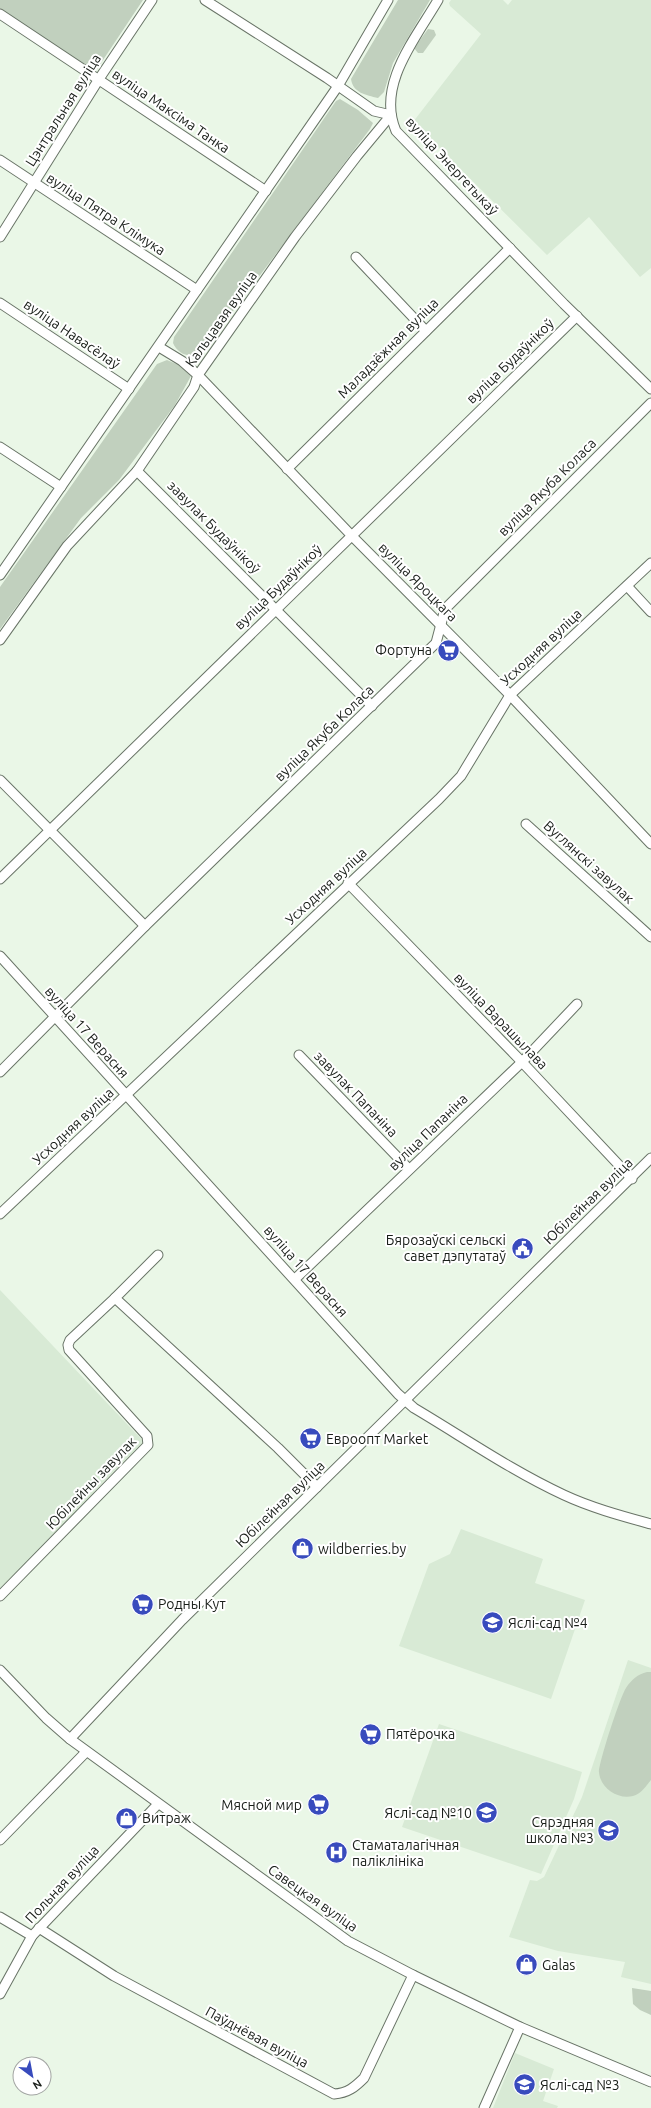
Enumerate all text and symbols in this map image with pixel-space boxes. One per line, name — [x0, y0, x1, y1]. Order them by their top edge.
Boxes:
street label: Цэнтральная вуліца — [22, 51, 104, 169]
street label: вуліца Максіма Танка — [109, 66, 233, 156]
street label: вуліца Энергетыкаў — [402, 114, 502, 219]
street label: вуліца Пятра Клімука — [44, 170, 168, 258]
street label: Кальцавая вуліца — [182, 268, 260, 370]
street label: Маладзёжная вуліца — [335, 295, 441, 401]
street label: вуліца Навасёлаў — [21, 296, 123, 372]
street label: вуліца Будаўнікоў — [463, 315, 557, 407]
street label: вуліца Якуба Коласа — [495, 435, 599, 539]
street label: завулак Будаўнікоў — [164, 477, 264, 577]
street label: вуліца Яроцкага — [375, 539, 461, 625]
street label: вуліца Будаўнікоў — [231, 541, 325, 633]
street label: Усходняя вуліца — [497, 605, 585, 689]
supermarket icon: Фортуна — [435, 637, 461, 663]
place label: Фортуна — [375, 642, 432, 658]
street label: вуліца Якуба Коласа — [271, 682, 377, 784]
street label: Вуглянскі завулак — [541, 817, 637, 907]
street label: Усходняя вуліца — [282, 844, 370, 928]
street label: вуліца Варашылава — [451, 969, 551, 1073]
street label: вуліца 17 Верасня — [42, 983, 132, 1081]
street label: завулак Папаніна — [311, 1048, 401, 1140]
street label: Усходняя вуліца — [29, 1084, 117, 1168]
street label: вуліца Папаніна — [385, 1090, 471, 1174]
street label: Юбілейная вуліца — [540, 1154, 636, 1248]
street label: вуліца 17 Верасня — [261, 1222, 351, 1320]
place label: Бярозаўскі сельскі савет дэпутатаў — [386, 1232, 506, 1264]
public building icon: Бярозаўскі сельскі савет дэпутатаў — [509, 1235, 535, 1261]
supermarket icon: Евроопт Market — [298, 1426, 324, 1452]
place label: Евроопт Market — [326, 1431, 429, 1447]
street label: Юбілейны завулак — [43, 1433, 139, 1533]
street label: Юбілейная вуліца — [232, 1457, 328, 1551]
shop icon: wildberries.by — [290, 1536, 316, 1562]
place label: wildberries.by — [318, 1541, 406, 1557]
supermarket icon: Родны Кут — [129, 1591, 155, 1617]
place label: Родны Кут — [158, 1596, 226, 1612]
school or university icon: Яслі-сад №4 — [479, 1610, 505, 1636]
place label: Яслі-сад №4 — [508, 1615, 588, 1631]
supermarket icon: Пятёрочка — [357, 1721, 383, 1747]
place label: Пятёрочка — [386, 1726, 455, 1742]
supermarket icon: Мясной мир — [305, 1792, 331, 1818]
place label: Мясной мир — [221, 1797, 302, 1813]
school or university icon: Яслі-сад №10 — [474, 1800, 500, 1826]
shop icon: Витраж — [114, 1805, 140, 1831]
place label: Яслі-сад №10 — [385, 1805, 472, 1821]
place label: Витраж — [142, 1810, 192, 1826]
place label: Сярэдняя школа №3 — [526, 1814, 594, 1846]
school or university icon: Сярэдняя школа №3 — [596, 1817, 622, 1843]
place label: Стаматалагічная паліклініка — [352, 1837, 459, 1869]
hospital icon: Стаматалагічная паліклініка — [324, 1840, 350, 1866]
street label: Польная вуліца — [22, 1842, 102, 1926]
street label: Савецкая вуліца — [265, 1861, 361, 1935]
shop icon: Galas — [513, 1952, 539, 1978]
place label: Galas — [542, 1957, 575, 1973]
street label: Паўднёвая вуліца — [203, 2003, 311, 2071]
north arrow — [12, 2056, 52, 2096]
school or university icon: Яслі-сад №3 — [512, 2072, 538, 2098]
text: N — [31, 2077, 44, 2092]
place label: Яслі-сад №3 — [540, 2077, 620, 2093]

